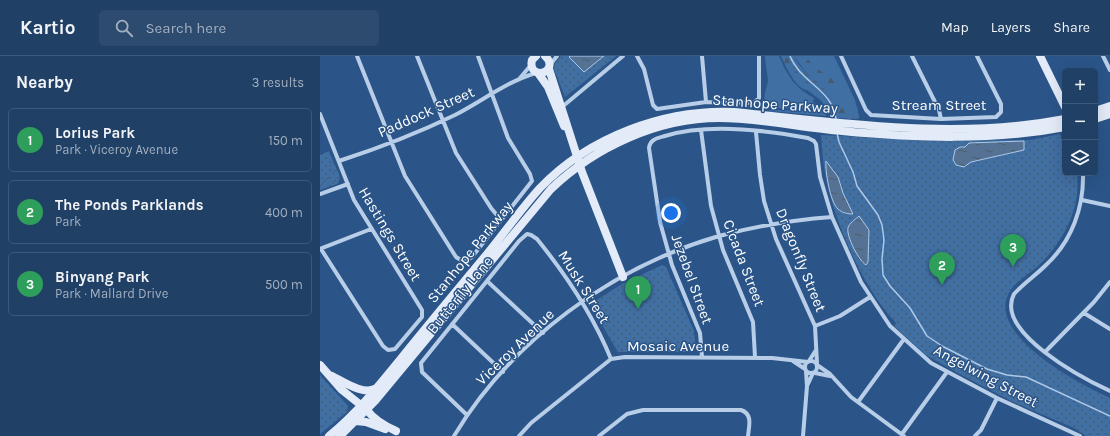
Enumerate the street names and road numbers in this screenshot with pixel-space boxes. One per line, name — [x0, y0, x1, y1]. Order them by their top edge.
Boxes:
street label: Paddock Street — [375, 83, 477, 141]
street label: Stanhope Parkway — [712, 91, 838, 117]
street label: Stream Street — [892, 96, 987, 114]
street label: Hastings Street — [355, 184, 425, 285]
street label: Stanhope Parkway — [423, 197, 517, 307]
street label: Dragonfly Street — [772, 205, 830, 315]
street label: Cicada Street — [719, 217, 769, 309]
street label: Jezebel Street — [667, 232, 717, 327]
street label: Musk Street — [554, 247, 614, 327]
street label: Butterfly Lane — [423, 253, 497, 337]
street label: Viceroy Avenue — [472, 305, 558, 389]
street label: Mosaic Avenue — [627, 337, 729, 355]
street label: Angelwing Street — [931, 341, 1042, 411]

